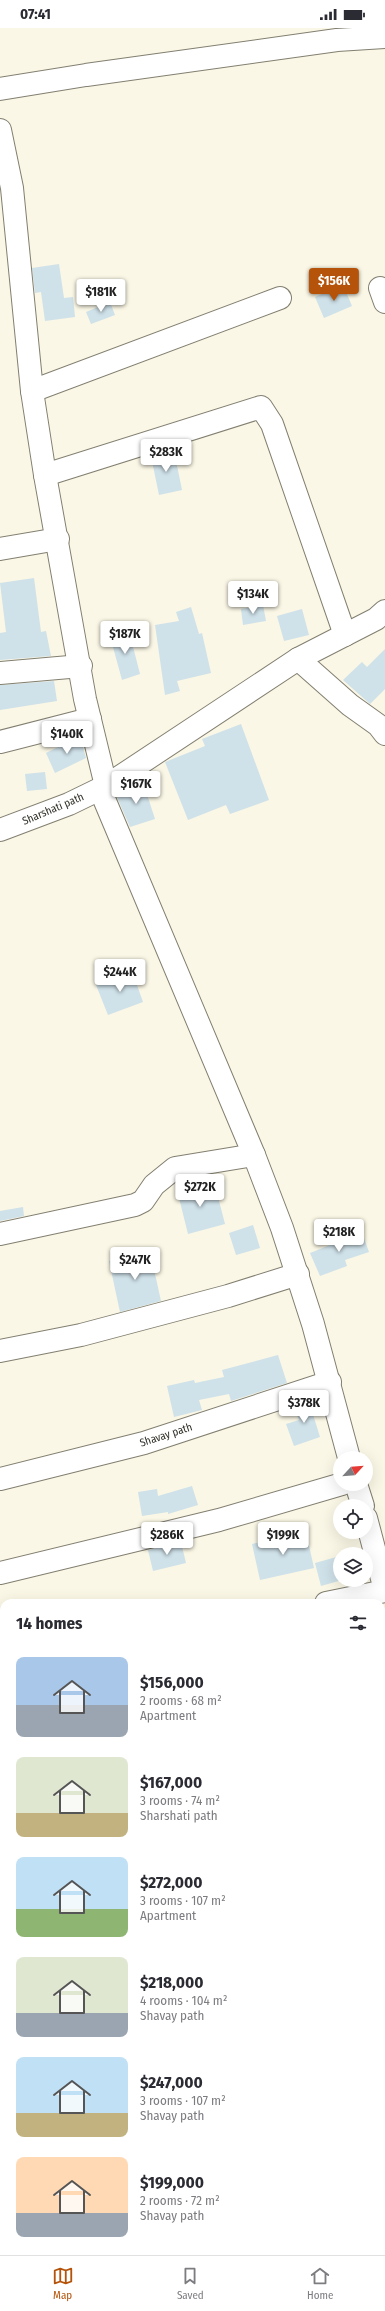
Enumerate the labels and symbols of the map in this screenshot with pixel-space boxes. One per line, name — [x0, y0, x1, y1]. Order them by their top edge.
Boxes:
pin: $156K — [306, 268, 362, 302]
pin: $181K — [73, 279, 129, 313]
pin: $283K — [138, 439, 194, 473]
pin: $134K — [225, 581, 281, 615]
pin: $187K — [97, 621, 153, 655]
pin: $140K — [39, 721, 95, 755]
pin: $167K — [108, 771, 164, 805]
street label: Sharshati path — [20, 790, 86, 828]
pin: $244K — [92, 959, 148, 993]
pin: $272K — [172, 1174, 228, 1208]
pin: $218K — [311, 1219, 367, 1253]
pin: $247K — [107, 1247, 163, 1281]
pin: $378K — [276, 1390, 332, 1424]
street label: Shavay path — [138, 1420, 194, 1450]
north arrow — [333, 1451, 373, 1491]
pin: $286K — [139, 1522, 195, 1556]
pin: $199K — [255, 1522, 311, 1556]

